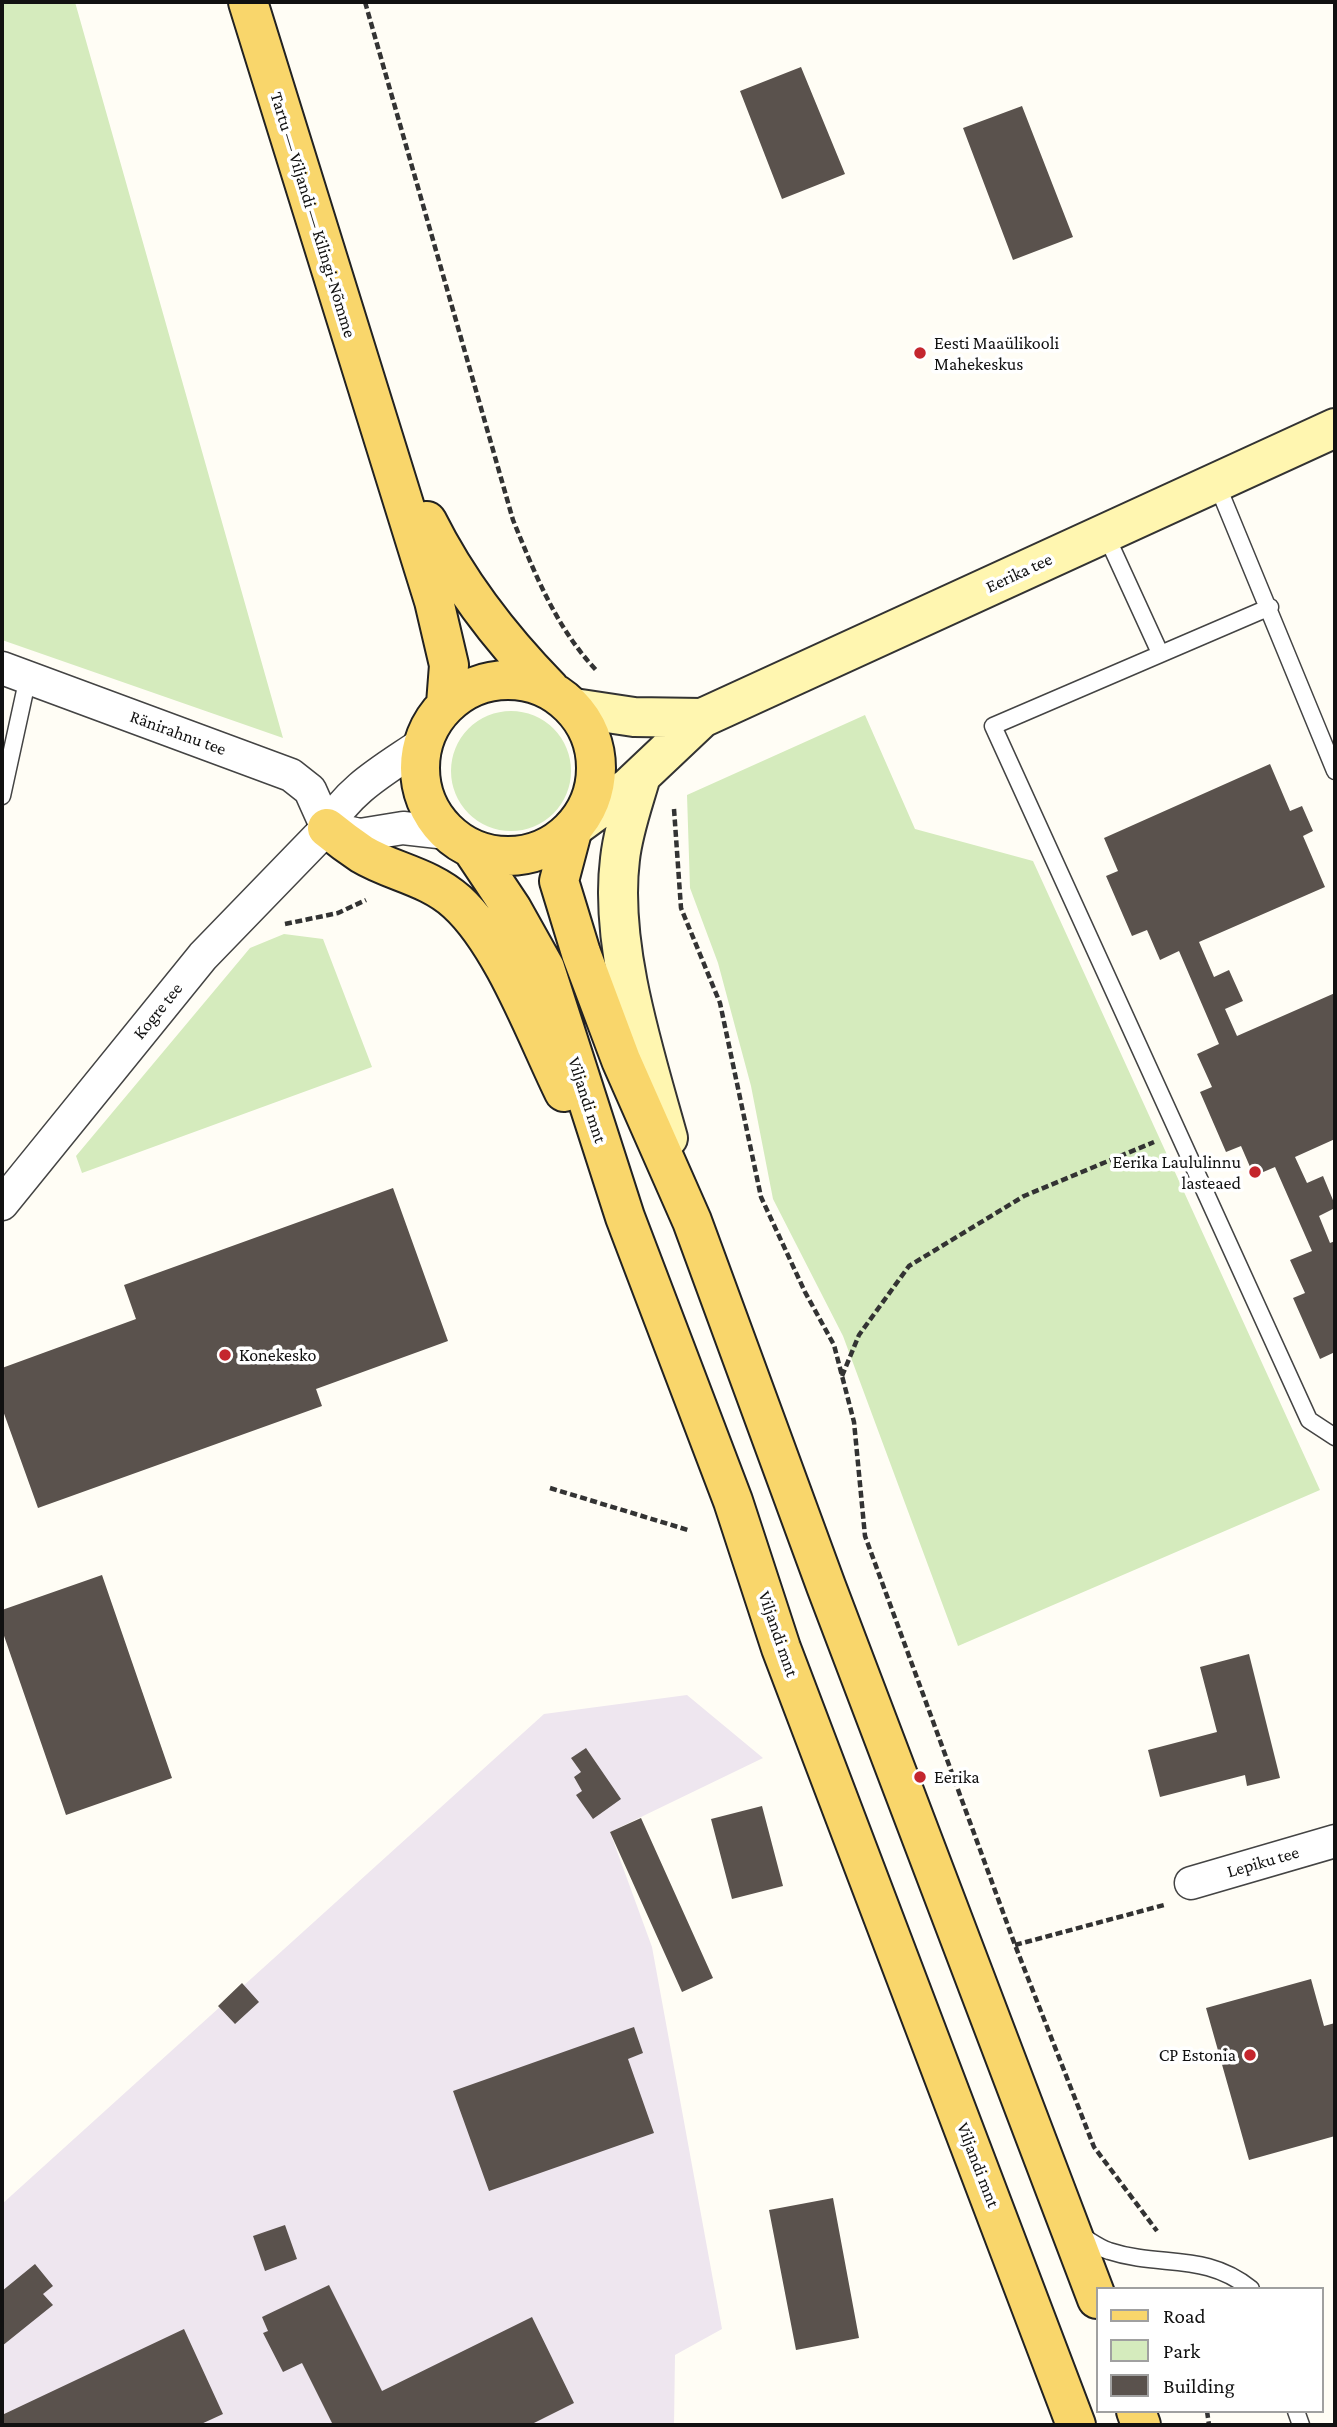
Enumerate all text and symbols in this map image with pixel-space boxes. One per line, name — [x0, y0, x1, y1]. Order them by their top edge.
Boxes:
street label: Tartu — Viljandi — Kilingi-Nõmme — [265, 90, 361, 340]
place label: Eesti Maaülikooli Mahekeskus — [934, 332, 1059, 374]
marker: Eesti Maaülikooli Mahekeskus — [912, 345, 928, 361]
street label: Eerika tee — [982, 548, 1056, 598]
street label: Ränirahnu tee — [127, 706, 229, 760]
street label: Kogre tee — [129, 978, 187, 1044]
street label: Viljandi mnt — [563, 1054, 611, 1146]
place label: Eerika Laululinnu lasteaed — [1113, 1151, 1241, 1194]
marker: Eerika Laululinnu lasteaed — [1247, 1164, 1263, 1180]
place label: Konekesko — [239, 1344, 316, 1366]
marker: Konekesko — [217, 1347, 233, 1363]
street label: Viljandi mnt — [753, 1588, 803, 1680]
place label: Eerika — [934, 1766, 980, 1788]
marker: Eerika — [912, 1769, 928, 1785]
street label: Lepiku tee — [1224, 1841, 1302, 1883]
place label: CP Estonia — [1159, 2044, 1236, 2066]
marker: CP Estonia — [1242, 2047, 1258, 2063]
street label: Viljandi mnt — [952, 2119, 1004, 2211]
legend — [1096, 2287, 1323, 2413]
text: Road — [1163, 2304, 1206, 2328]
text: Park — [1163, 2339, 1200, 2363]
text: Building — [1163, 2374, 1235, 2398]

